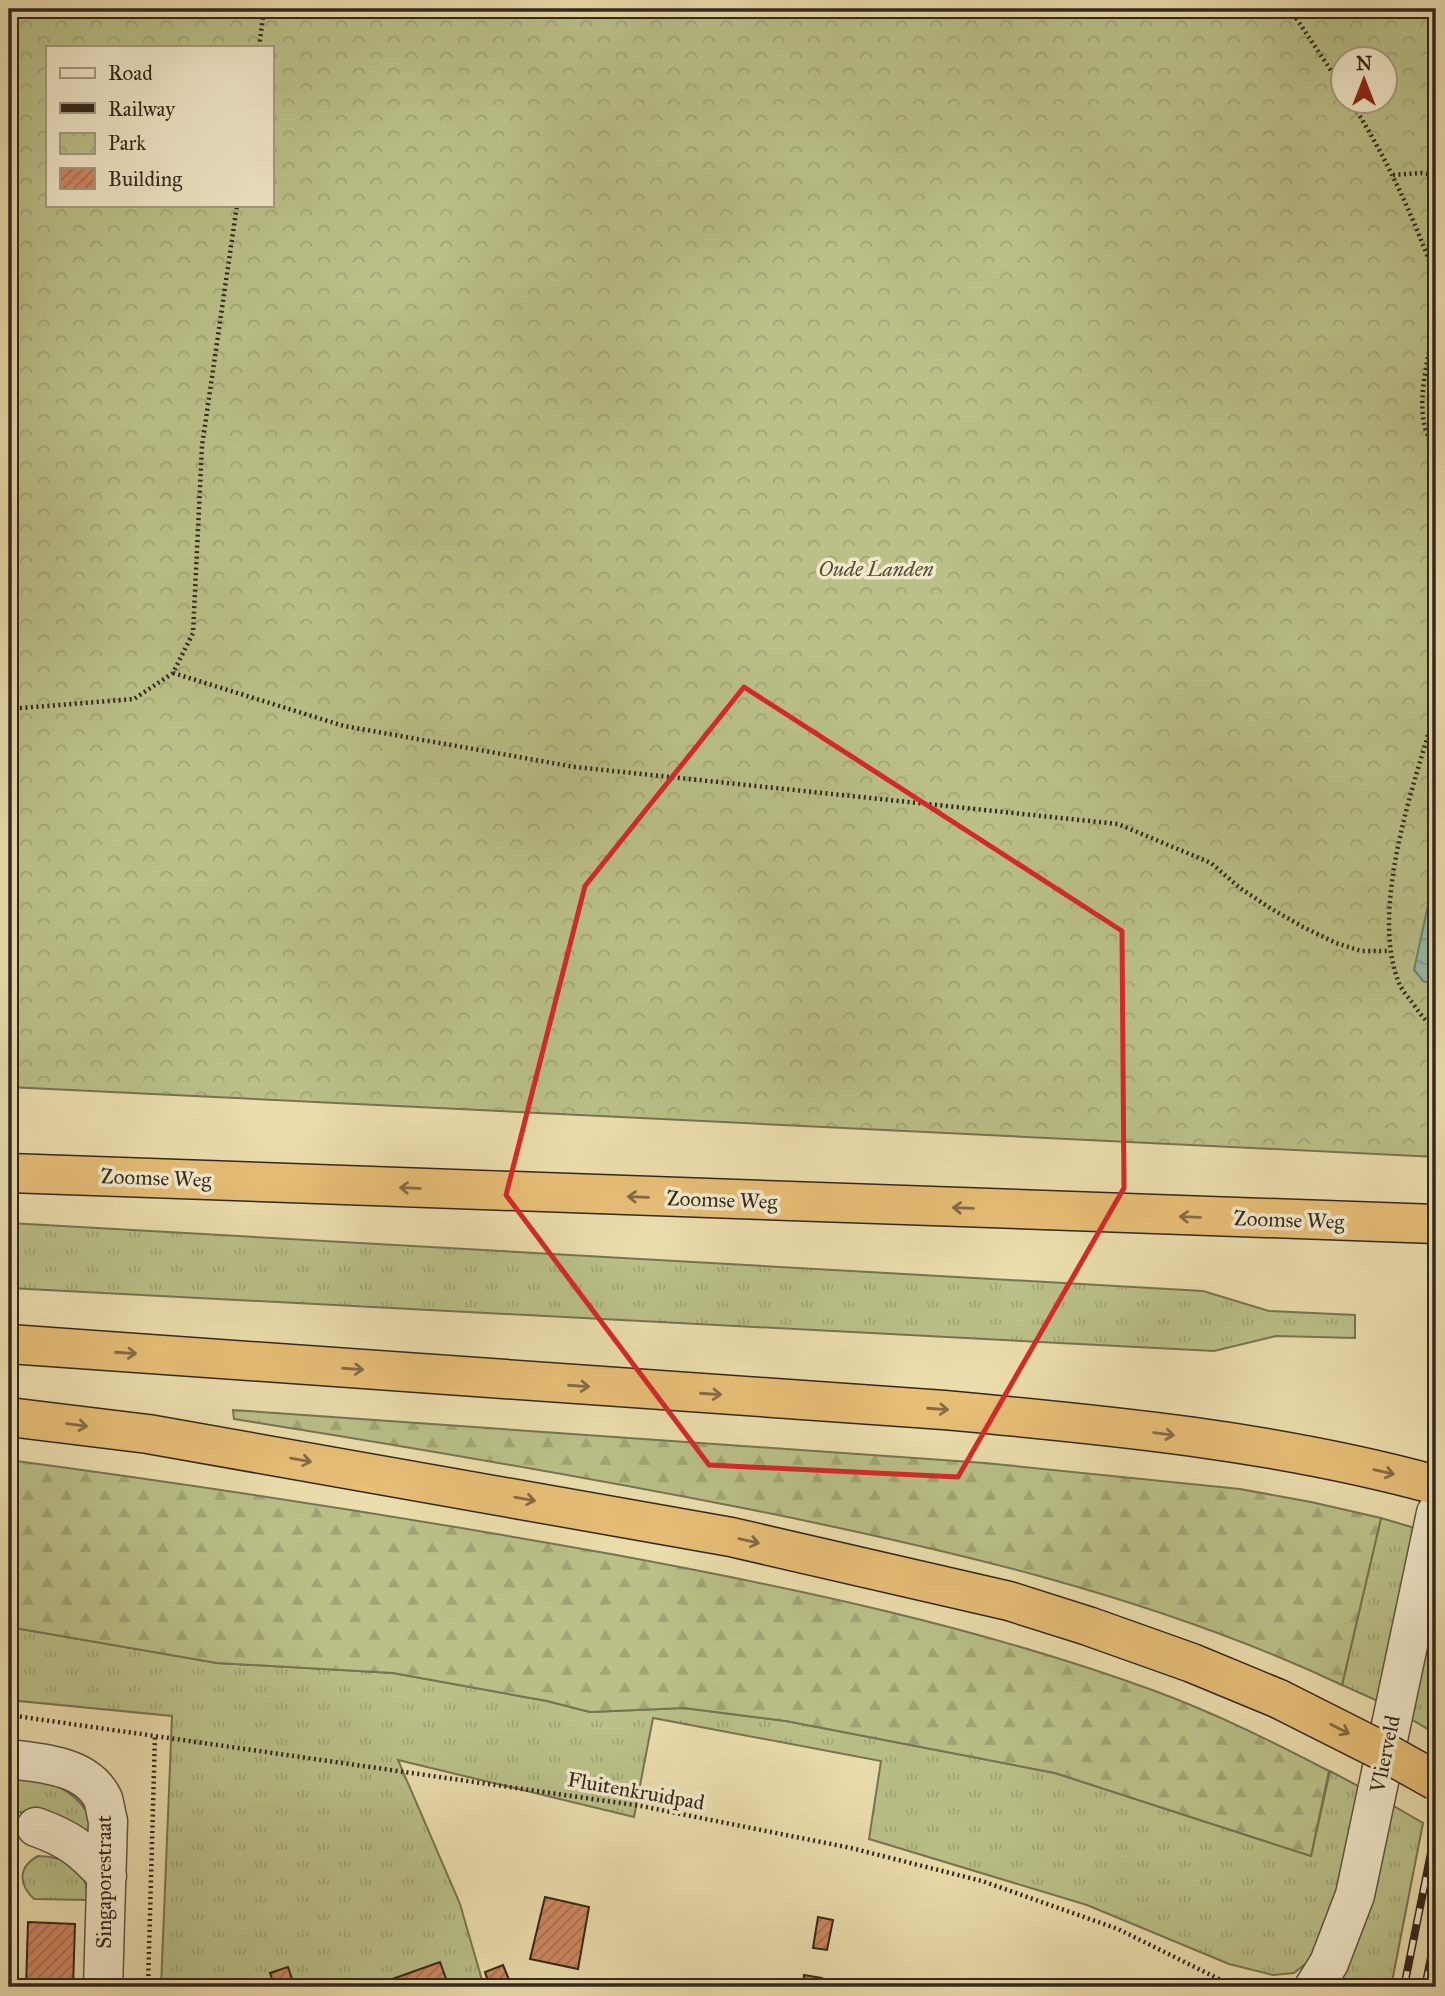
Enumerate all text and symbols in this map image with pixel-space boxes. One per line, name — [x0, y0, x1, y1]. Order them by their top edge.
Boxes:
legend — [46, 46, 273, 206]
north arrow — [1330, 46, 1400, 116]
text: N — [1356, 52, 1372, 75]
text: Road — [108, 60, 153, 86]
text: Railway — [108, 96, 176, 122]
text: Park — [108, 130, 146, 156]
text: Building — [108, 166, 182, 192]
park label: Oude Landen — [818, 556, 934, 582]
street label: Zoomse Weg — [100, 1163, 212, 1193]
one-way arrow — [399, 1181, 422, 1194]
street label: Zoomse Weg — [666, 1185, 778, 1215]
one-way arrow — [627, 1190, 650, 1203]
one-way arrow — [952, 1202, 975, 1215]
street label: Zoomse Weg — [1233, 1205, 1345, 1235]
one-way arrow — [1179, 1210, 1202, 1223]
one-way arrow — [114, 1347, 136, 1360]
one-way arrow — [341, 1363, 363, 1376]
one-way arrow — [568, 1380, 590, 1393]
one-way arrow — [699, 1388, 722, 1401]
one-way arrow — [926, 1403, 948, 1416]
one-way arrow — [65, 1418, 87, 1431]
one-way arrow — [1152, 1428, 1174, 1441]
one-way arrow — [289, 1454, 312, 1467]
one-way arrow — [1372, 1466, 1395, 1480]
one-way arrow — [513, 1493, 536, 1506]
one-way arrow — [737, 1534, 760, 1548]
street label: Vlierveld — [1364, 1712, 1406, 1796]
one-way arrow — [1329, 1723, 1350, 1737]
street label: Fluitenkruidpad — [565, 1766, 707, 1816]
street label: Singaporestraat — [91, 1815, 117, 1949]

